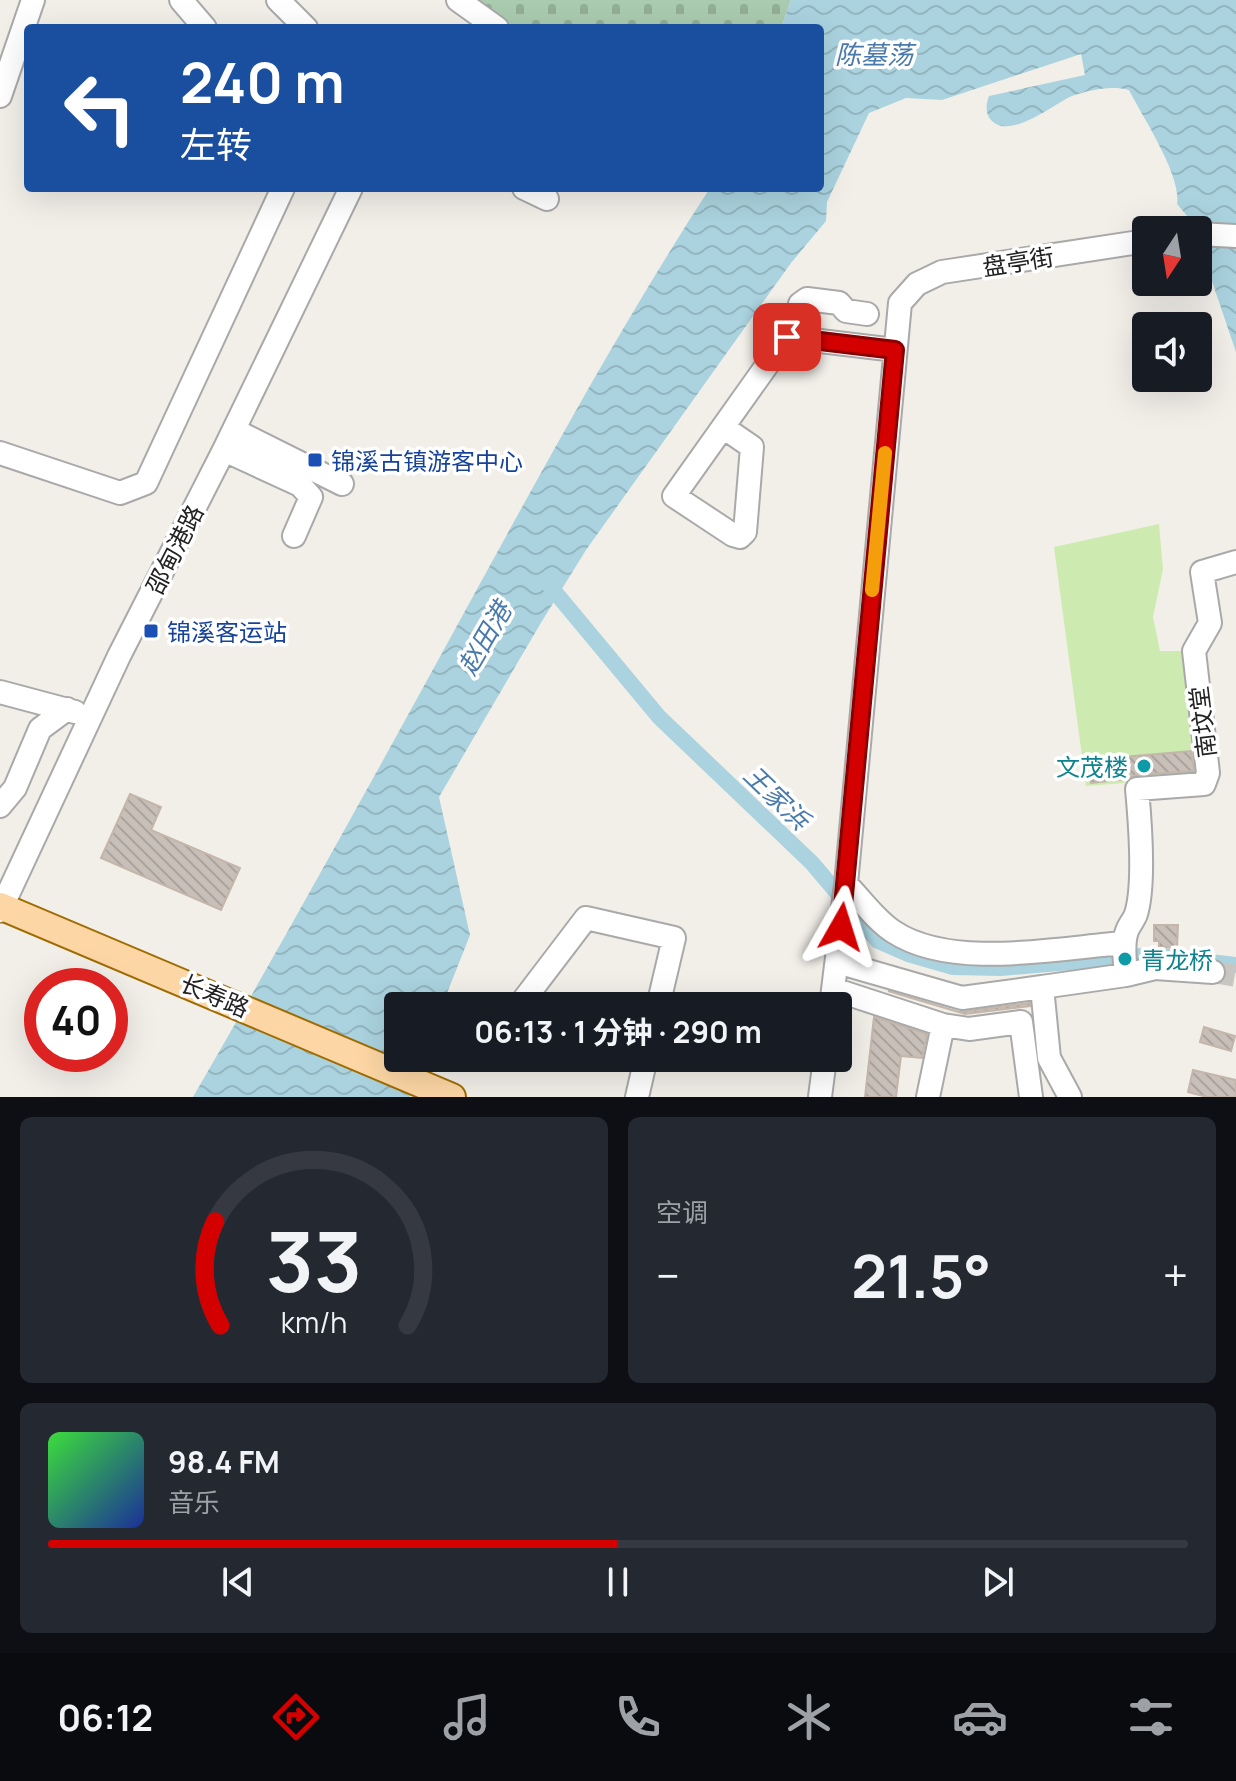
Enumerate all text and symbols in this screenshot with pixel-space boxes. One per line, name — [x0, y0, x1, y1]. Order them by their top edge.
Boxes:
water label: 陈墓荡 — [835, 36, 917, 72]
text: 240 m — [180, 43, 345, 120]
icon: left — [48, 56, 152, 160]
text: 左转 — [180, 120, 252, 169]
north arrow — [1132, 216, 1212, 296]
map controls — [1132, 216, 1212, 392]
street label: 盘亭街 — [980, 239, 1056, 283]
pin — [753, 303, 821, 371]
button: sound — [1132, 312, 1212, 392]
icon: arrive — [765, 315, 809, 359]
place label: 锦溪古镇游客中心 — [331, 444, 523, 477]
marker: 锦溪古镇游客中心 — [306, 451, 324, 469]
street label: 邵甸港路 — [138, 499, 210, 599]
water label: 赵田港 — [449, 592, 521, 681]
place label: 锦溪客运站 — [167, 615, 287, 648]
marker: 锦溪客运站 — [142, 622, 160, 640]
street label: 南坟堂 — [1181, 684, 1223, 760]
place label: 文茂楼 — [1056, 750, 1128, 783]
water label: 王家浜 — [736, 757, 819, 838]
marker: 文茂楼 — [1135, 757, 1153, 775]
position arrow — [799, 885, 883, 969]
place label: 青龙桥 — [1141, 943, 1213, 976]
marker: 青龙桥 — [1116, 950, 1134, 968]
street label: 长寿路 — [175, 966, 255, 1024]
speed limit sign: 40 — [24, 968, 128, 1072]
text: 06:13 · 1 分钟 · 290 m — [474, 1011, 762, 1052]
text: 空调 — [656, 1194, 708, 1230]
text: 33 — [266, 1203, 362, 1317]
text: 21.5° — [851, 1234, 991, 1316]
text: − — [656, 1245, 680, 1305]
text: + — [1163, 1245, 1188, 1305]
text: km/h — [281, 1303, 347, 1342]
text: 98.4 FM — [168, 1441, 280, 1482]
text: 音乐 — [168, 1484, 220, 1520]
icon: previous — [216, 1560, 260, 1604]
icon: pause — [596, 1560, 640, 1604]
icon: next — [976, 1560, 1020, 1604]
icon: directions — [268, 1689, 324, 1745]
icon: music — [439, 1689, 495, 1745]
icon: phone — [610, 1689, 666, 1745]
icon: climate — [781, 1689, 837, 1745]
icon: car — [952, 1689, 1008, 1745]
icon: filters — [1123, 1689, 1179, 1745]
text: 06:12 — [57, 1693, 153, 1742]

